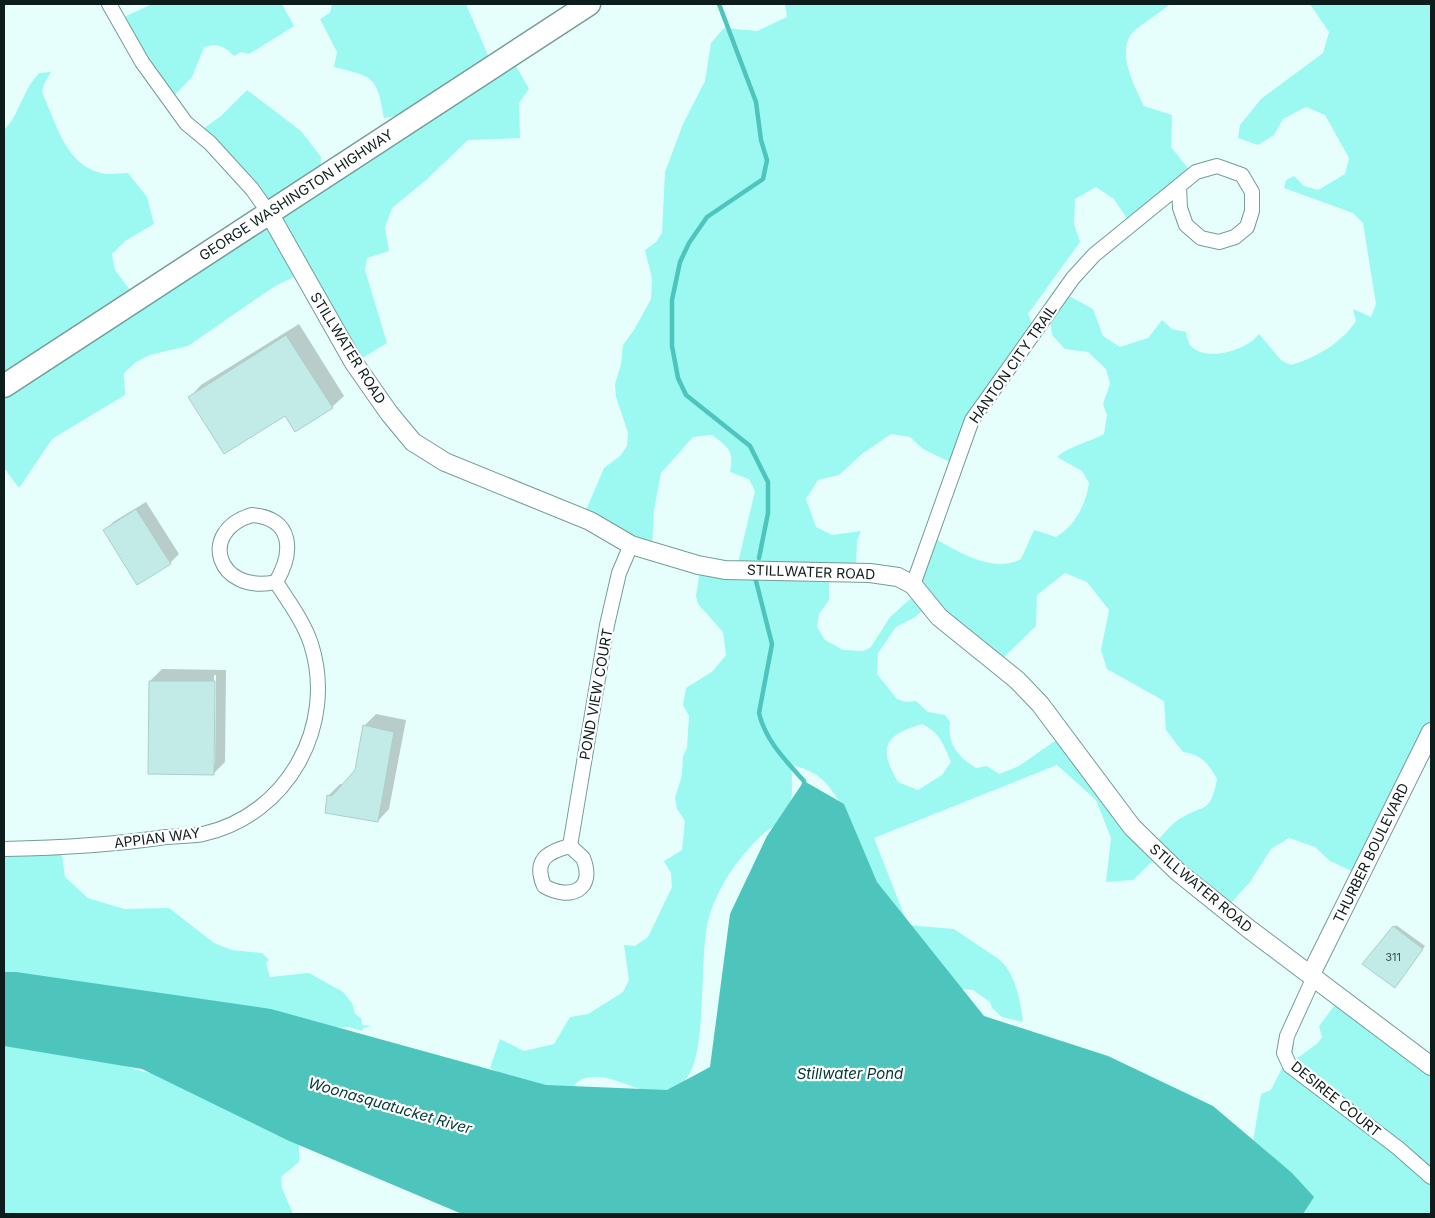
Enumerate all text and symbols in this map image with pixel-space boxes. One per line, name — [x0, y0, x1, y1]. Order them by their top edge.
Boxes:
street label: GEORGE WASHINGTON HIGHWAY — [196, 125, 396, 264]
street label: STILLWATER ROAD — [307, 289, 390, 407]
street label: HANTON CITY TRAIL — [965, 301, 1060, 426]
street label: STILLWATER ROAD — [747, 561, 876, 582]
street label: POND VIEW COURT — [576, 627, 615, 761]
street label: THURBER BOULEVARD — [1329, 780, 1412, 925]
street label: APPIAN WAY — [113, 824, 201, 851]
street label: STILLWATER ROAD — [1147, 840, 1256, 935]
house number: 311 — [1385, 950, 1401, 964]
street label: DESIREE COURT — [1288, 1057, 1385, 1140]
water label: Stillwater Pond — [797, 1064, 904, 1083]
water label: Woonasquatucket River — [306, 1073, 474, 1138]

